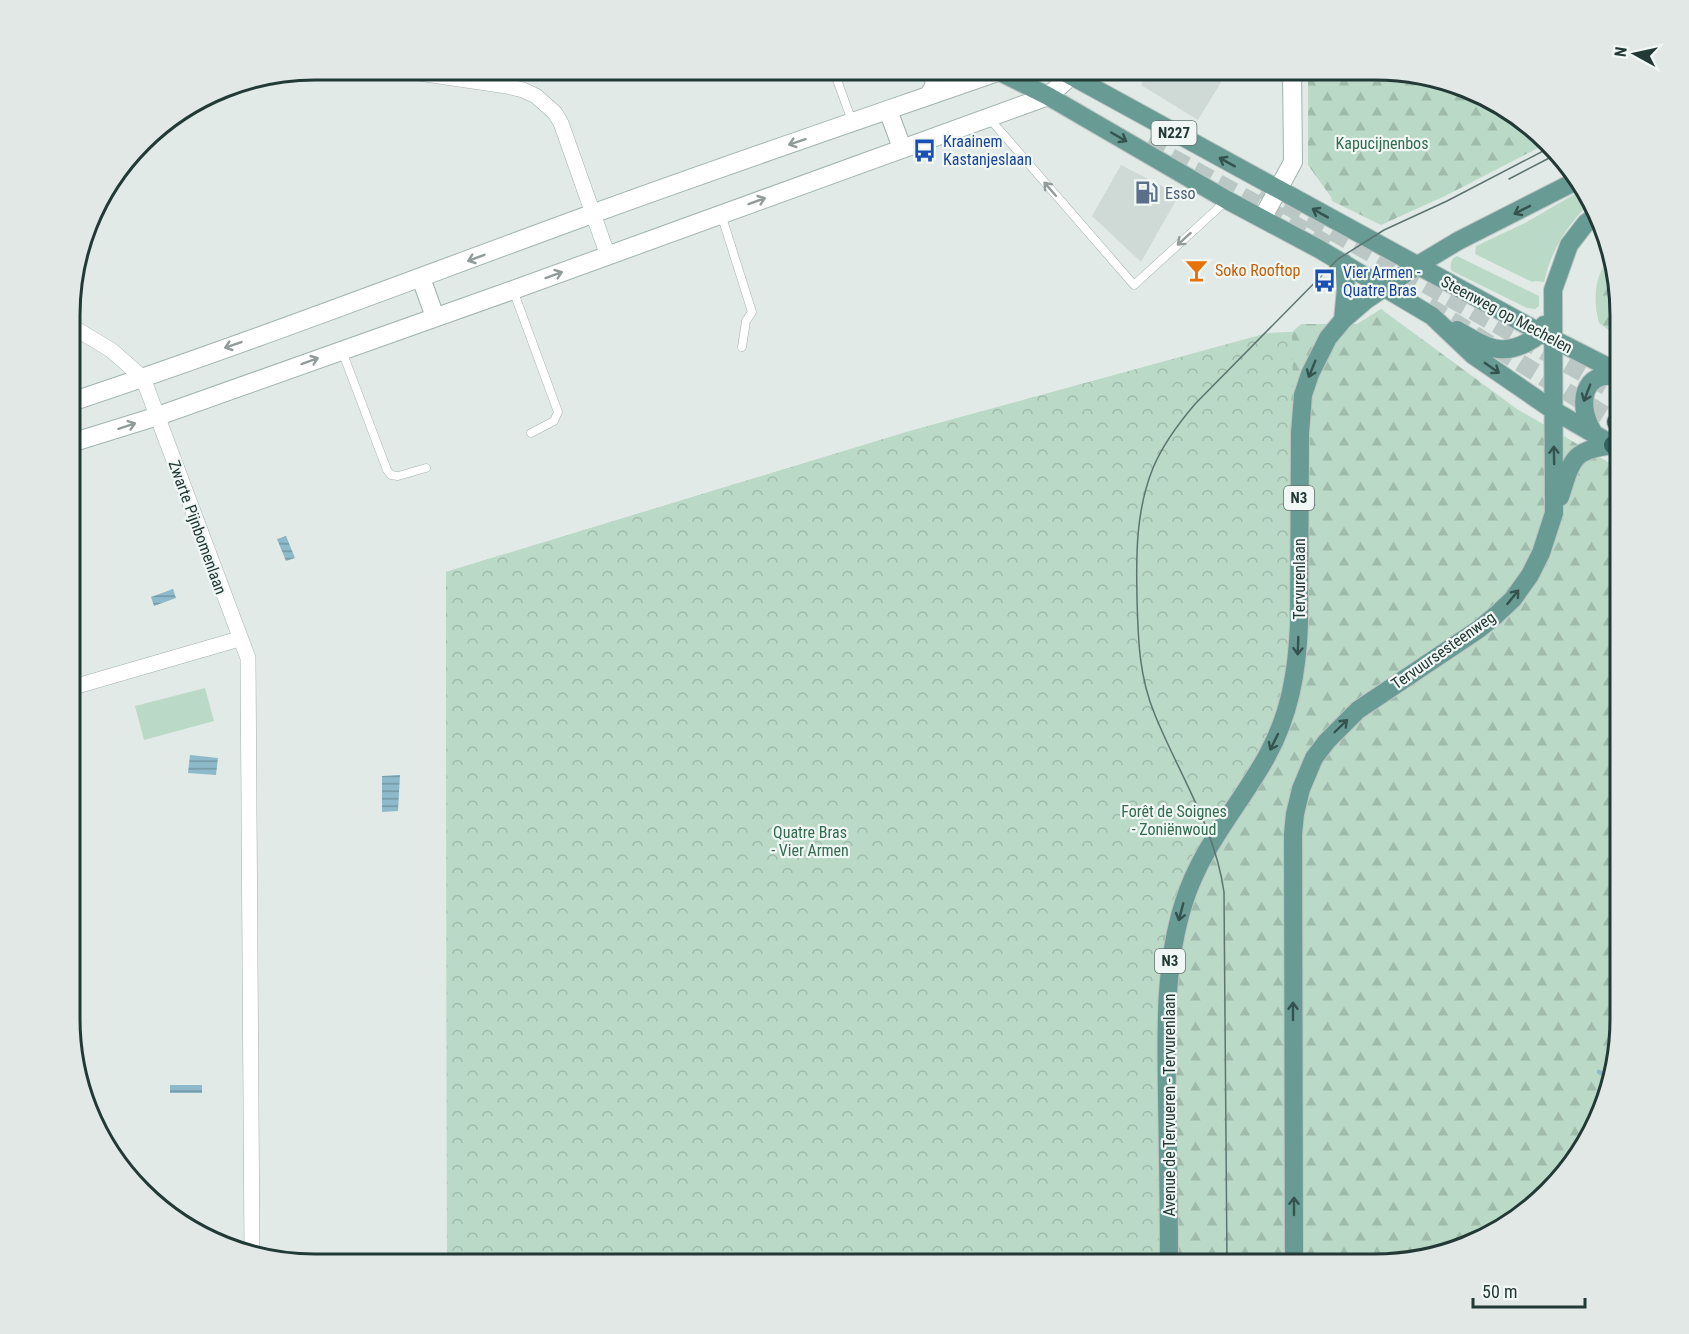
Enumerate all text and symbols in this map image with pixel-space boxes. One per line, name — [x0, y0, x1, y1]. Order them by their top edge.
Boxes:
north arrow — [1605, 24, 1665, 84]
text: N — [1611, 46, 1631, 58]
road number: N227 — [1152, 121, 1196, 145]
place label: Kraainem Kastanjeslaan — [943, 132, 1032, 169]
one-way arrow — [1109, 132, 1127, 143]
park label: Kapucijnenbos — [1336, 134, 1428, 153]
one-way arrow — [789, 137, 807, 148]
bus stop icon: Kraainem Kastanjeslaan — [912, 137, 938, 163]
one-way arrow — [1218, 156, 1236, 167]
fuel station icon: Esso — [1134, 180, 1160, 206]
one-way arrow — [1043, 181, 1057, 196]
place label: Esso — [1165, 184, 1196, 203]
one-way arrow — [747, 194, 765, 205]
one-way arrow — [1514, 205, 1532, 216]
one-way arrow — [1312, 207, 1330, 218]
one-way arrow — [1176, 232, 1191, 247]
one-way arrow — [467, 253, 485, 264]
bar icon: Soko Rooftop — [1184, 257, 1210, 283]
place label: Soko Rooftop — [1215, 261, 1300, 280]
place label: Vier Armen - Quatre Bras — [1343, 263, 1421, 300]
one-way arrow — [544, 268, 563, 279]
bus stop icon: Vier Armen - Quatre Bras — [1312, 268, 1338, 294]
street label: Steenweg op Mechelen — [1438, 272, 1576, 357]
one-way arrow — [224, 340, 243, 351]
one-way arrow — [301, 354, 319, 365]
one-way arrow — [1306, 359, 1317, 378]
one-way arrow — [1483, 362, 1499, 375]
one-way arrow — [1581, 383, 1592, 401]
one-way arrow — [117, 419, 136, 430]
one-way arrow — [1548, 445, 1559, 465]
street label: Zwarte Pijnbomenlaan — [164, 458, 231, 597]
road number: N3 — [1284, 486, 1314, 510]
street label: Tervurenlaan — [1290, 538, 1309, 620]
one-way arrow — [1507, 589, 1520, 605]
street label: Tervuursesteenweg — [1388, 607, 1499, 693]
one-way arrow — [1292, 636, 1304, 656]
one-way arrow — [1334, 718, 1349, 733]
one-way arrow — [1268, 733, 1280, 751]
park label: Forêt de Soignes - Zoniënwoud — [1121, 802, 1227, 839]
park label: Quatre Bras - Vier Armen — [771, 823, 849, 860]
one-way arrow — [1175, 903, 1186, 922]
road number: N3 — [1155, 949, 1185, 973]
street label: Avenue de Tervueren - Tervurenlaan — [1160, 993, 1179, 1217]
one-way arrow — [1287, 1002, 1299, 1022]
one-way arrow — [1288, 1197, 1300, 1217]
scale bar — [1473, 1271, 1586, 1309]
text: 50 m — [1482, 1281, 1517, 1302]

